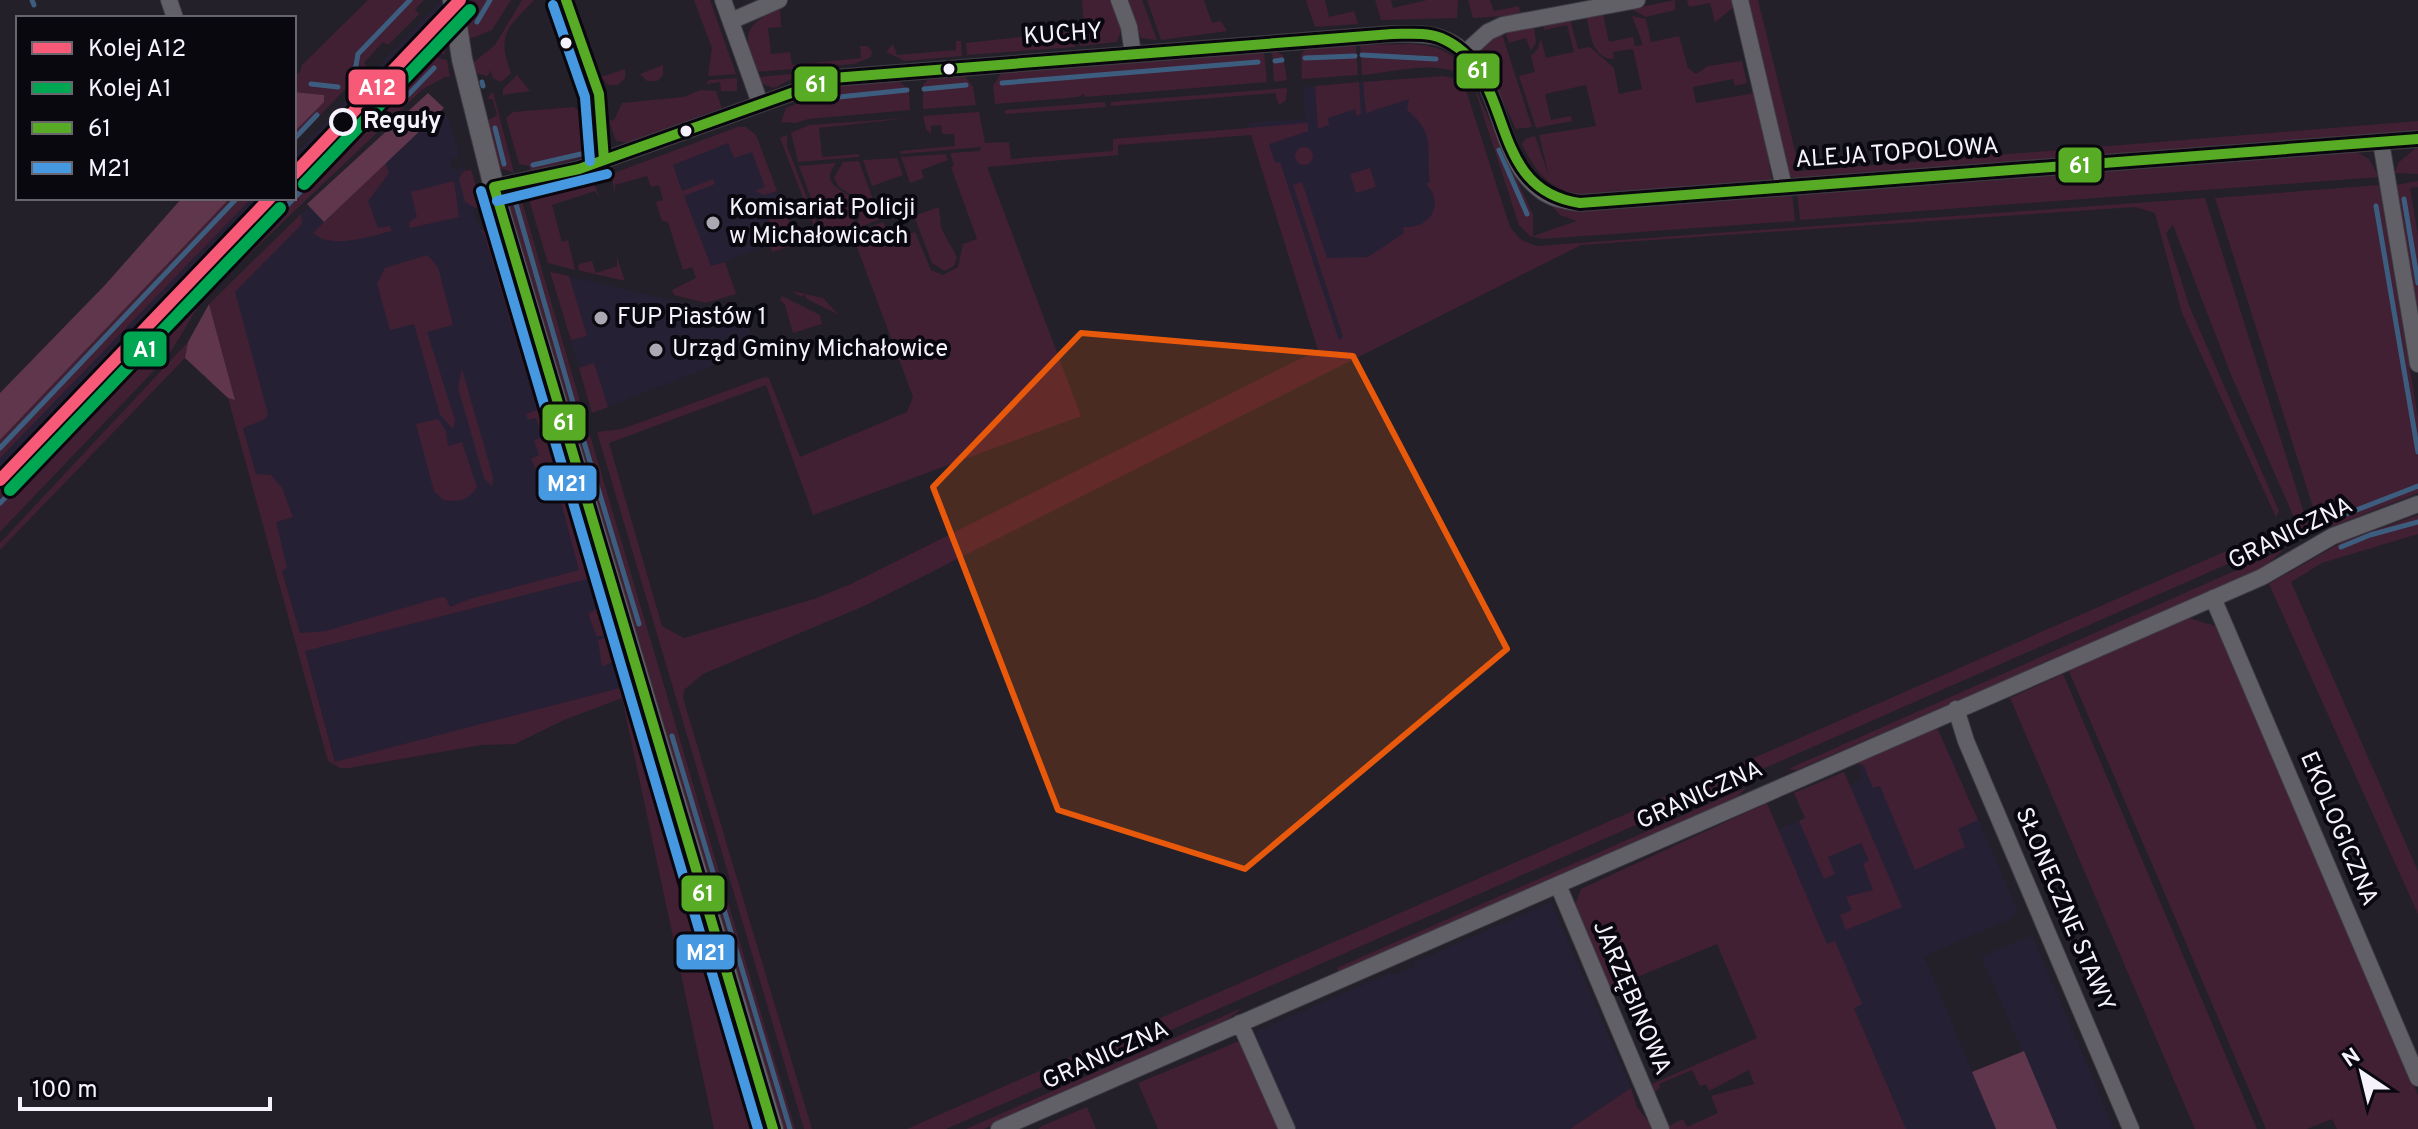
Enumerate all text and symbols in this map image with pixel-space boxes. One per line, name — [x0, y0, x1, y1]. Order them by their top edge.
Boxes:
legend — [16, 16, 296, 200]
street label: KUCHY — [1023, 17, 1103, 53]
text: Kolej A12 — [88, 35, 186, 65]
unlabelled marker — [558, 35, 574, 51]
line badge: 61 — [1455, 52, 1501, 90]
text: 61 — [1467, 59, 1489, 86]
unlabelled marker — [941, 61, 957, 77]
line badge: 61 — [793, 65, 839, 103]
line badge: A12 — [347, 68, 407, 106]
text: 61 — [805, 73, 827, 100]
text: Kolej A1 — [88, 75, 172, 105]
text: A12 — [358, 76, 396, 103]
place label: Reguły — [363, 107, 441, 137]
marker: Reguły — [330, 109, 356, 135]
text: 61 — [88, 115, 111, 145]
unlabelled marker — [678, 123, 694, 139]
street label: ALEJA TOPOLOWA — [1794, 132, 2000, 176]
line badge: 61 — [2057, 146, 2103, 184]
text: 61 — [2069, 154, 2091, 181]
text: M21 — [88, 155, 131, 185]
place label: Komisariat Policji w Michałowicach — [729, 194, 915, 252]
marker: Komisariat Policji w Michałowicach — [704, 214, 722, 232]
place label: FUP Piastów 1 — [617, 303, 767, 333]
marker: FUP Piastów 1 — [592, 309, 610, 327]
line badge: A1 — [122, 330, 168, 368]
place label: Urząd Gminy Michałowice — [672, 335, 948, 365]
text: A1 — [133, 338, 157, 365]
marker: Urząd Gminy Michałowice — [647, 341, 665, 359]
line badge: 61 — [541, 403, 587, 442]
text: 61 — [553, 411, 575, 438]
line badge: M21 — [537, 464, 598, 502]
text: M21 — [547, 472, 587, 499]
street label: GRANICZNA — [2224, 491, 2358, 577]
street label: EKOLOGICZNA — [2292, 748, 2384, 910]
street label: GRANICZNA — [1632, 755, 1768, 837]
street label: SŁONECZNE STAWY — [2007, 803, 2121, 1017]
line badge: 61 — [680, 874, 726, 913]
text: 61 — [692, 882, 714, 909]
street label: JARZĘBINOWA — [1585, 916, 1677, 1080]
line badge: M21 — [675, 933, 736, 971]
text: M21 — [686, 941, 726, 968]
street label: GRANICZNA — [1038, 1015, 1174, 1097]
north arrow — [2322, 1033, 2402, 1113]
text: N — [2338, 1043, 2366, 1074]
scale bar — [20, 1061, 270, 1111]
text: 100 m — [32, 1076, 98, 1106]

